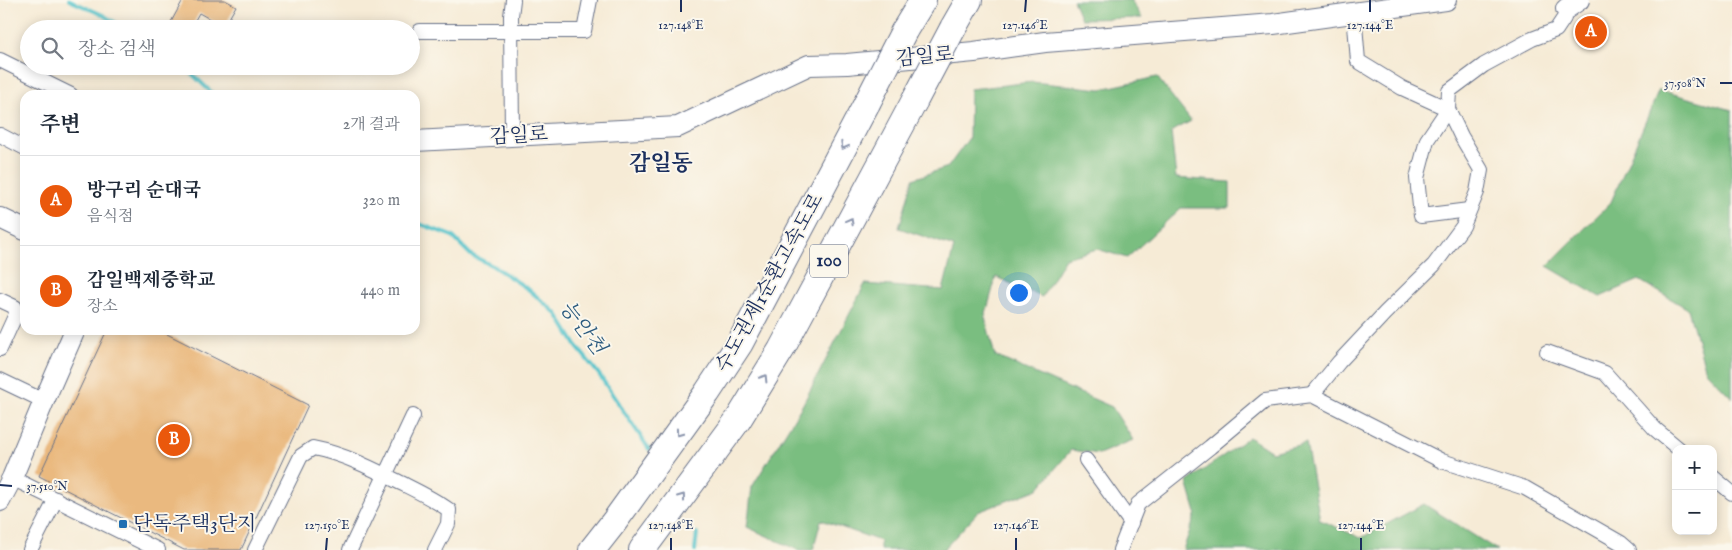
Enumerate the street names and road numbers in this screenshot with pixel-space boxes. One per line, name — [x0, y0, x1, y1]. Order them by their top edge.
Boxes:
street label: 감일로 — [895, 42, 955, 72]
street label: 감일로 — [489, 122, 549, 150]
street label: 수도권제1순환고속도로 — [710, 189, 830, 377]
road number: 100 — [810, 245, 848, 278]

